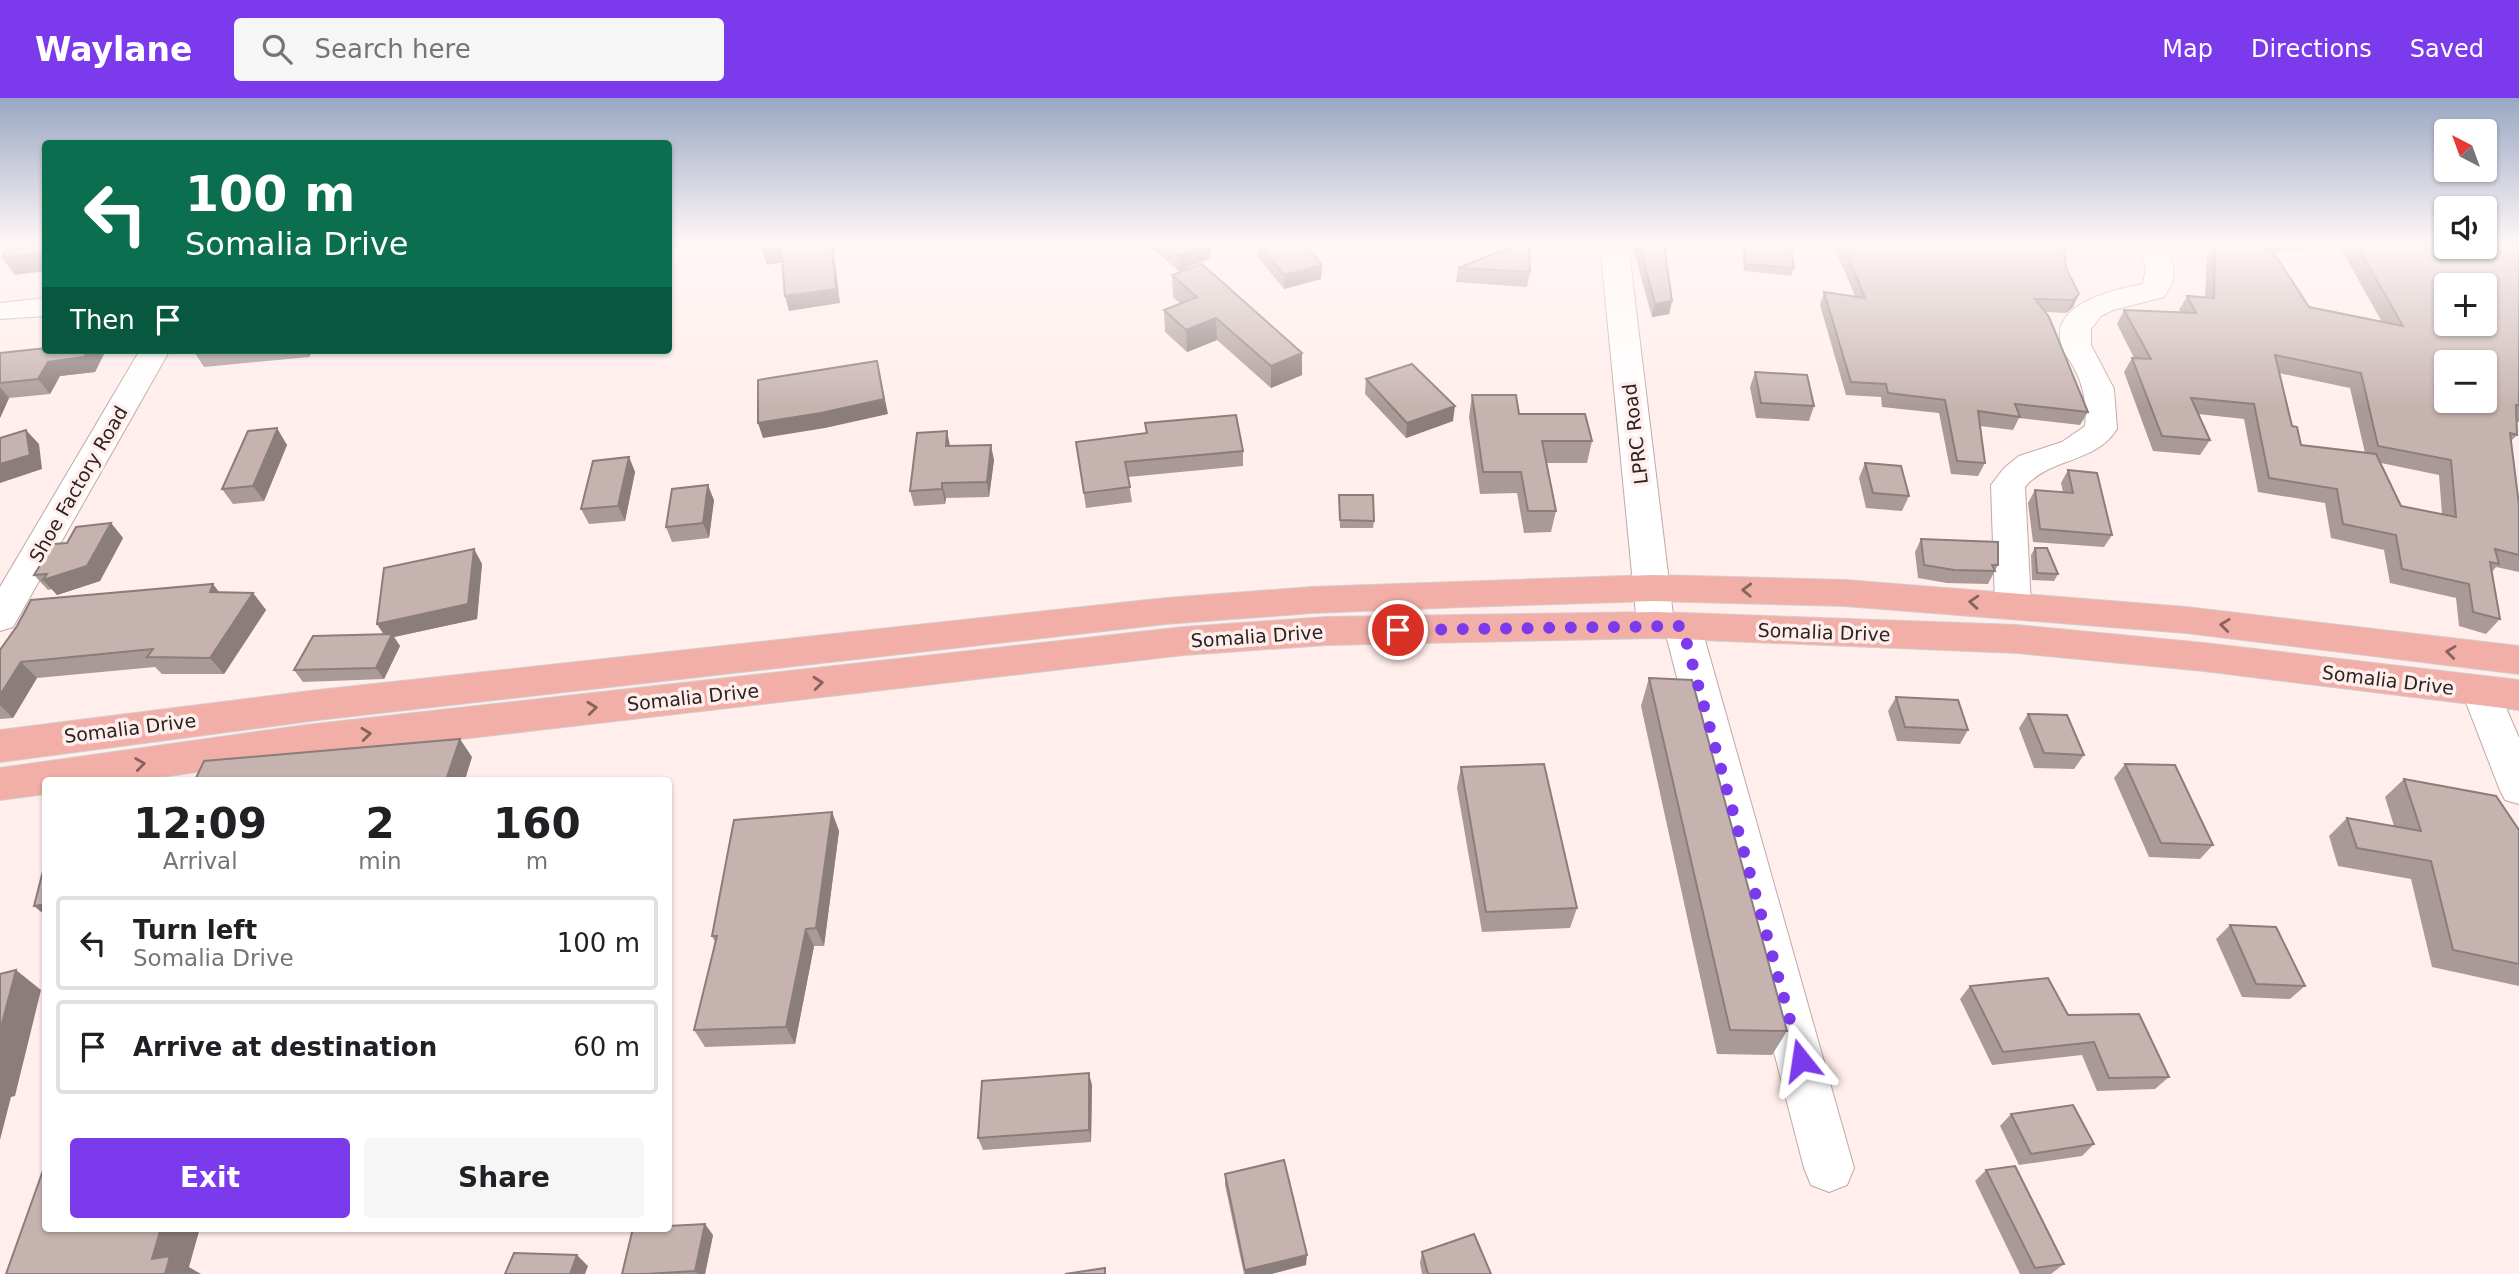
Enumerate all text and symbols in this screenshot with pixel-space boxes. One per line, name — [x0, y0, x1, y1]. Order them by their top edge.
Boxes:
search box — [234, 18, 724, 81]
text: Waylane — [35, 30, 192, 69]
icon: search — [258, 30, 296, 68]
text: Search here — [314, 34, 471, 64]
text: Map — [2162, 35, 2213, 63]
text: Directions — [2251, 35, 2372, 63]
text: Saved — [2410, 35, 2484, 63]
north arrow — [2434, 119, 2497, 182]
map controls — [2434, 119, 2497, 413]
text: 100 m — [185, 166, 355, 223]
icon: left — [70, 168, 161, 259]
button: sound — [2434, 196, 2497, 259]
text: Somalia Drive — [185, 225, 409, 263]
button: + — [2434, 273, 2497, 336]
icon: arrive — [149, 301, 187, 339]
text: Then — [70, 305, 135, 335]
button: − — [2434, 350, 2497, 413]
street label: LPRC Road — [1618, 382, 1652, 486]
street label: Shoe Factory Road — [24, 402, 132, 566]
one-way arrow — [1742, 583, 1753, 598]
one-way arrow — [1969, 595, 1980, 610]
pin — [1368, 600, 1428, 660]
icon: arrive — [1379, 611, 1417, 649]
one-way arrow — [2220, 617, 2231, 632]
street label: Somalia Drive — [1757, 619, 1891, 645]
street label: Somalia Drive — [1190, 620, 1324, 652]
one-way arrow — [2445, 644, 2457, 659]
street label: Somalia Drive — [2321, 661, 2455, 699]
one-way arrow — [812, 675, 824, 690]
street label: Somalia Drive — [626, 679, 760, 715]
one-way arrow — [586, 701, 598, 716]
street label: Somalia Drive — [63, 709, 197, 747]
one-way arrow — [360, 726, 372, 741]
one-way arrow — [134, 757, 146, 772]
text: 12:09 — [133, 799, 267, 848]
text: 2 — [365, 799, 395, 848]
text: 160 — [493, 799, 581, 848]
text: Arrival — [163, 848, 238, 874]
text: min — [358, 848, 402, 874]
text: m — [526, 848, 548, 874]
text: Turn left — [133, 915, 257, 945]
icon: left — [74, 924, 112, 962]
text: 100 m — [557, 928, 640, 958]
text: Somalia Drive — [133, 945, 294, 971]
position arrow — [1764, 1023, 1838, 1097]
icon: arrive — [74, 1028, 112, 1066]
text: Arrive at destination — [133, 1032, 437, 1062]
text: 60 m — [573, 1032, 640, 1062]
button: Exit — [70, 1138, 350, 1218]
button: Share — [364, 1138, 644, 1218]

